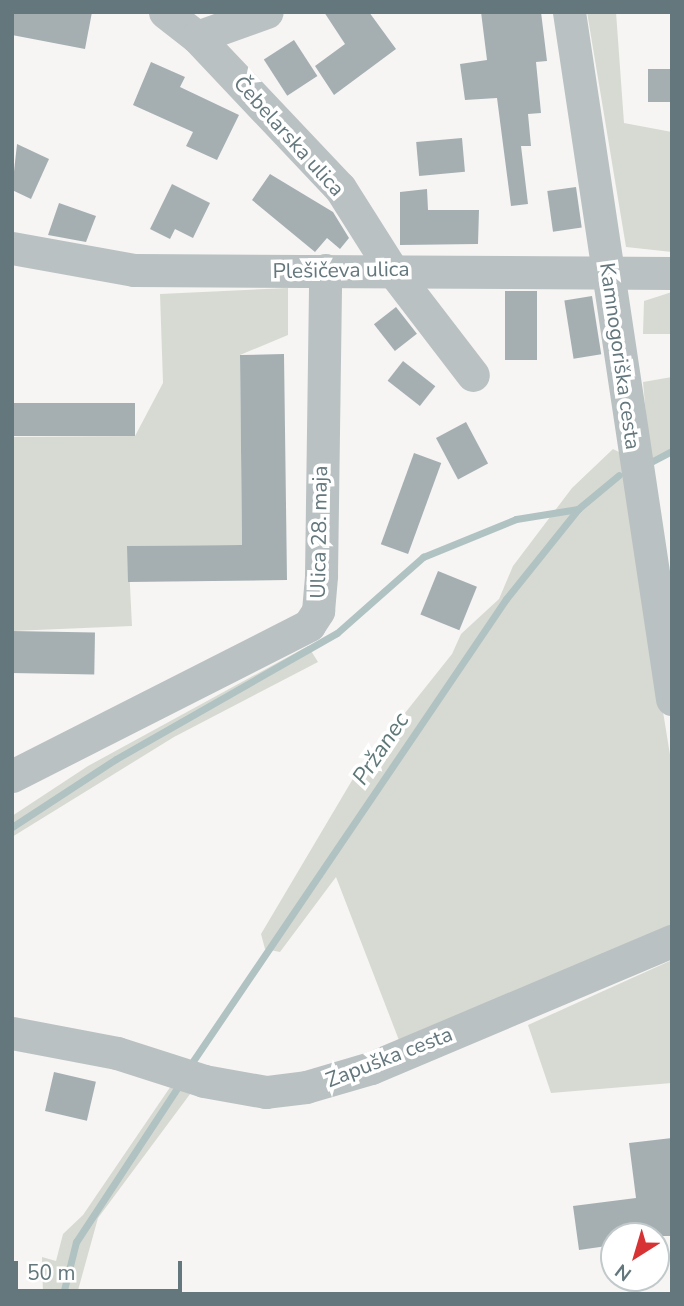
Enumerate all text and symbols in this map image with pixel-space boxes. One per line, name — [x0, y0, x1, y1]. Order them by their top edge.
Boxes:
street label: Čebelarska ulica — [228, 71, 350, 201]
street label: Plešičeva ulica — [272, 256, 410, 284]
street label: Kamnogoriška cesta — [594, 261, 646, 451]
street label: Ulica 28. maja — [305, 465, 333, 599]
water label: Pržanec — [347, 708, 415, 790]
street label: Zapuška cesta — [322, 1021, 456, 1093]
north arrow — [600, 1222, 670, 1292]
scale bar — [18, 1246, 186, 1290]
text: N — [610, 1258, 637, 1287]
text: 50 m — [27, 1259, 76, 1287]

